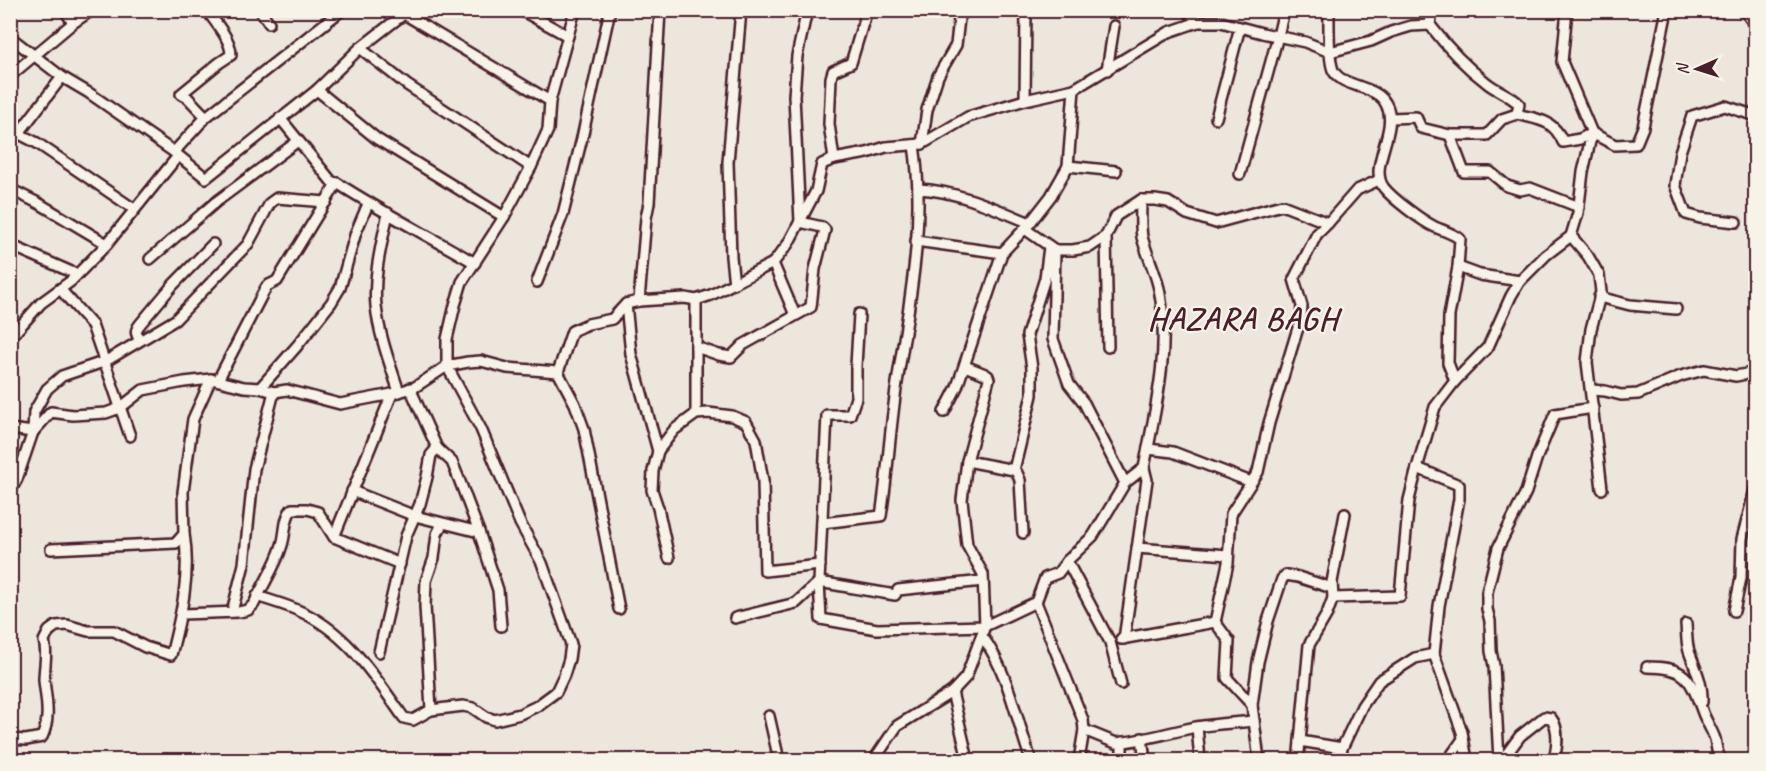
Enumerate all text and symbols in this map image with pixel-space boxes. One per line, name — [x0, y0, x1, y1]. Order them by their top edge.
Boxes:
north arrow — [1667, 39, 1727, 99]
text: N — [1673, 61, 1693, 75]
district label: HAZARA BAGH — [1148, 298, 1343, 339]

